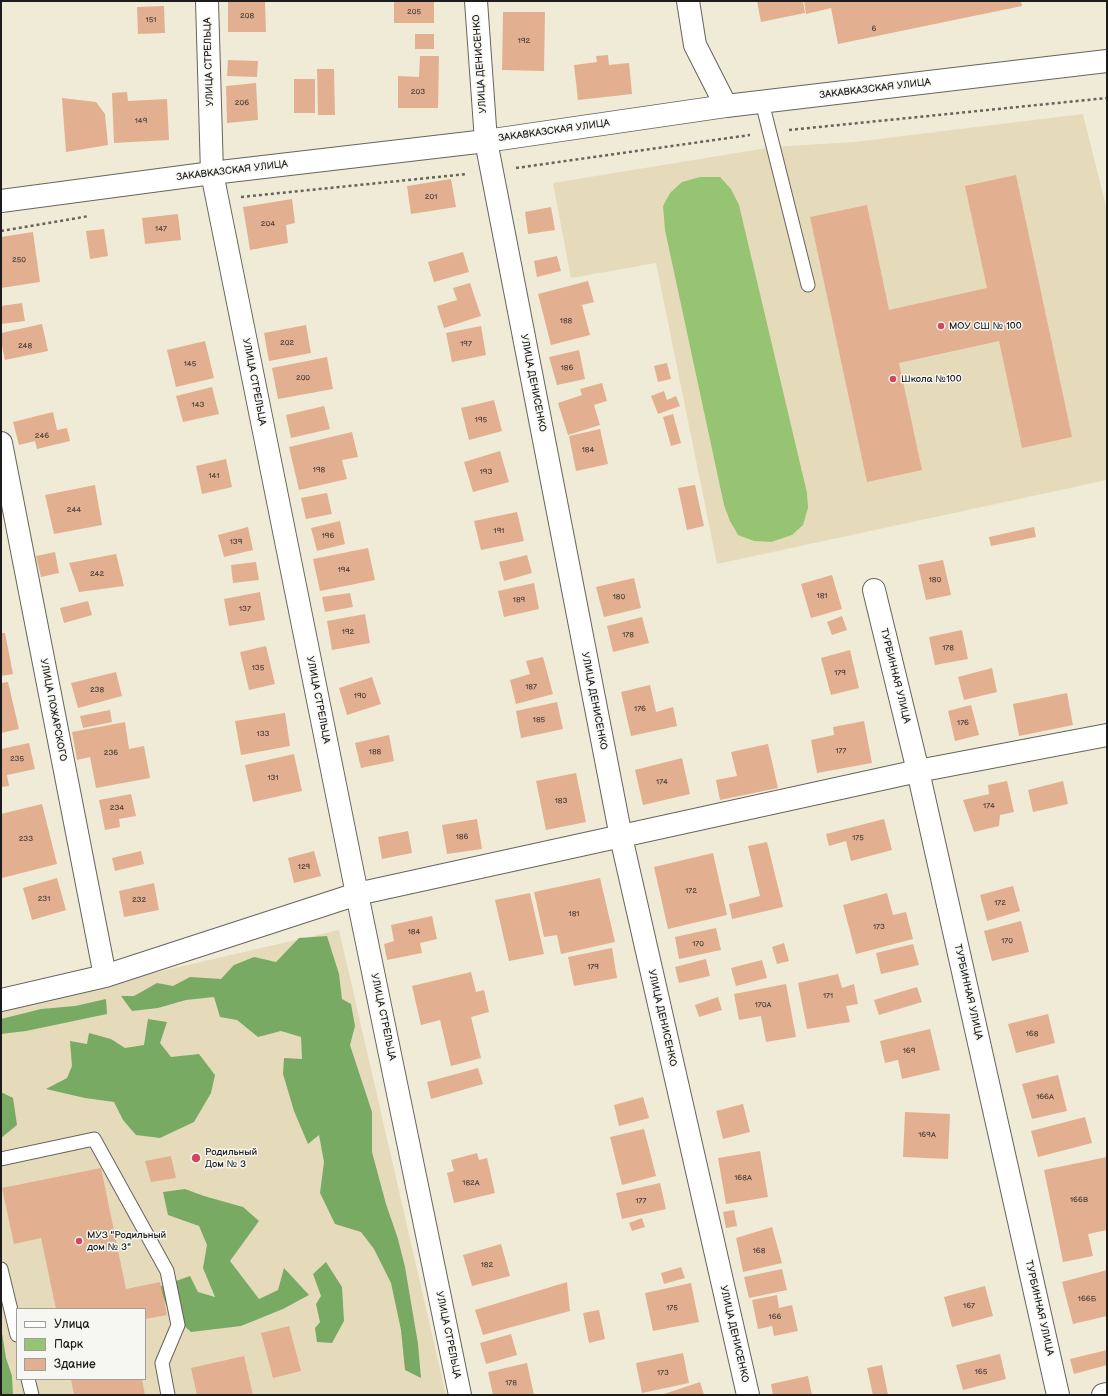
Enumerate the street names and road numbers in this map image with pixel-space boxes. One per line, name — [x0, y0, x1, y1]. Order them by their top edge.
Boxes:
street label: УЛИЦА ДЕНИСЕНКО — [471, 14, 489, 114]
street label: УЛИЦА СТРЕЛЬЦА — [201, 17, 217, 107]
street label: ЗАКАВКАЗСКАЯ УЛИЦА — [819, 76, 931, 102]
street label: ЗАКАВКАЗСКАЯ УЛИЦА — [498, 117, 610, 145]
street label: ЗАКАВКАЗСКАЯ УЛИЦА — [176, 158, 288, 184]
street label: УЛИЦА ДЕНИСЕНКО — [518, 333, 548, 433]
street label: УЛИЦА СТРЕЛЬЦА — [240, 337, 268, 427]
street label: ТУРБИННАЯ УЛИЦА — [877, 627, 913, 725]
street label: УЛИЦА ДЕНИСЕНКО — [579, 651, 609, 751]
street label: УЛИЦА СТРЕЛЬЦА — [304, 655, 332, 745]
street label: УЛИЦА ПОЖАРСКОГО — [37, 658, 69, 762]
street label: ТУРБИННАЯ УЛИЦА — [951, 943, 985, 1041]
street label: УЛИЦА ДЕНИСЕНКО — [645, 968, 679, 1068]
street label: УЛИЦА СТРЕЛЬЦА — [368, 972, 398, 1062]
street label: ТУРБИННАЯ УЛИЦА — [1022, 1259, 1056, 1357]
street label: УЛИЦА ДЕНИСЕНКО — [717, 1284, 751, 1384]
street label: УЛИЦА СТРЕЛЬЦА — [433, 1290, 463, 1380]

